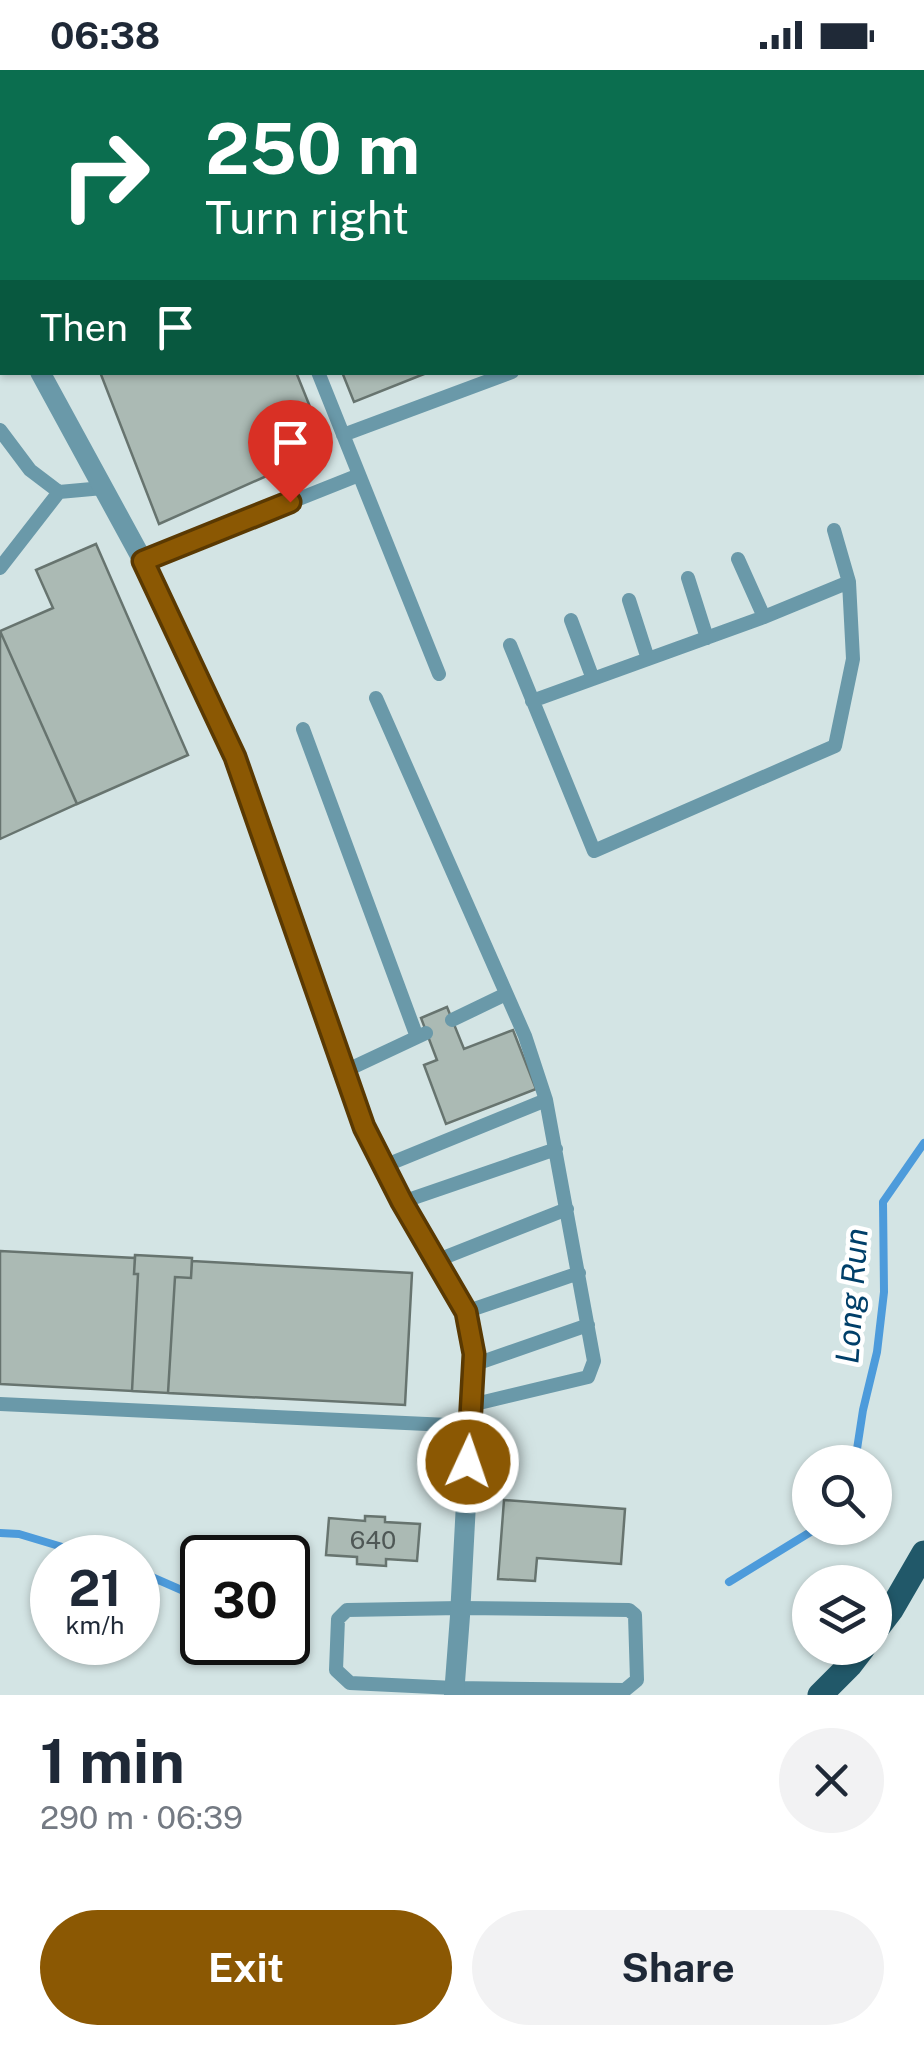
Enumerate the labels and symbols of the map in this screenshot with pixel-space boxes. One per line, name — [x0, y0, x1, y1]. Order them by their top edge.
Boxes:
pin — [248, 400, 333, 503]
water label: Long Run — [828, 1227, 875, 1365]
position arrow — [416, 1410, 520, 1514]
house number: 640 — [350, 1525, 396, 1555]
speed limit sign: 30 — [180, 1535, 310, 1665]

